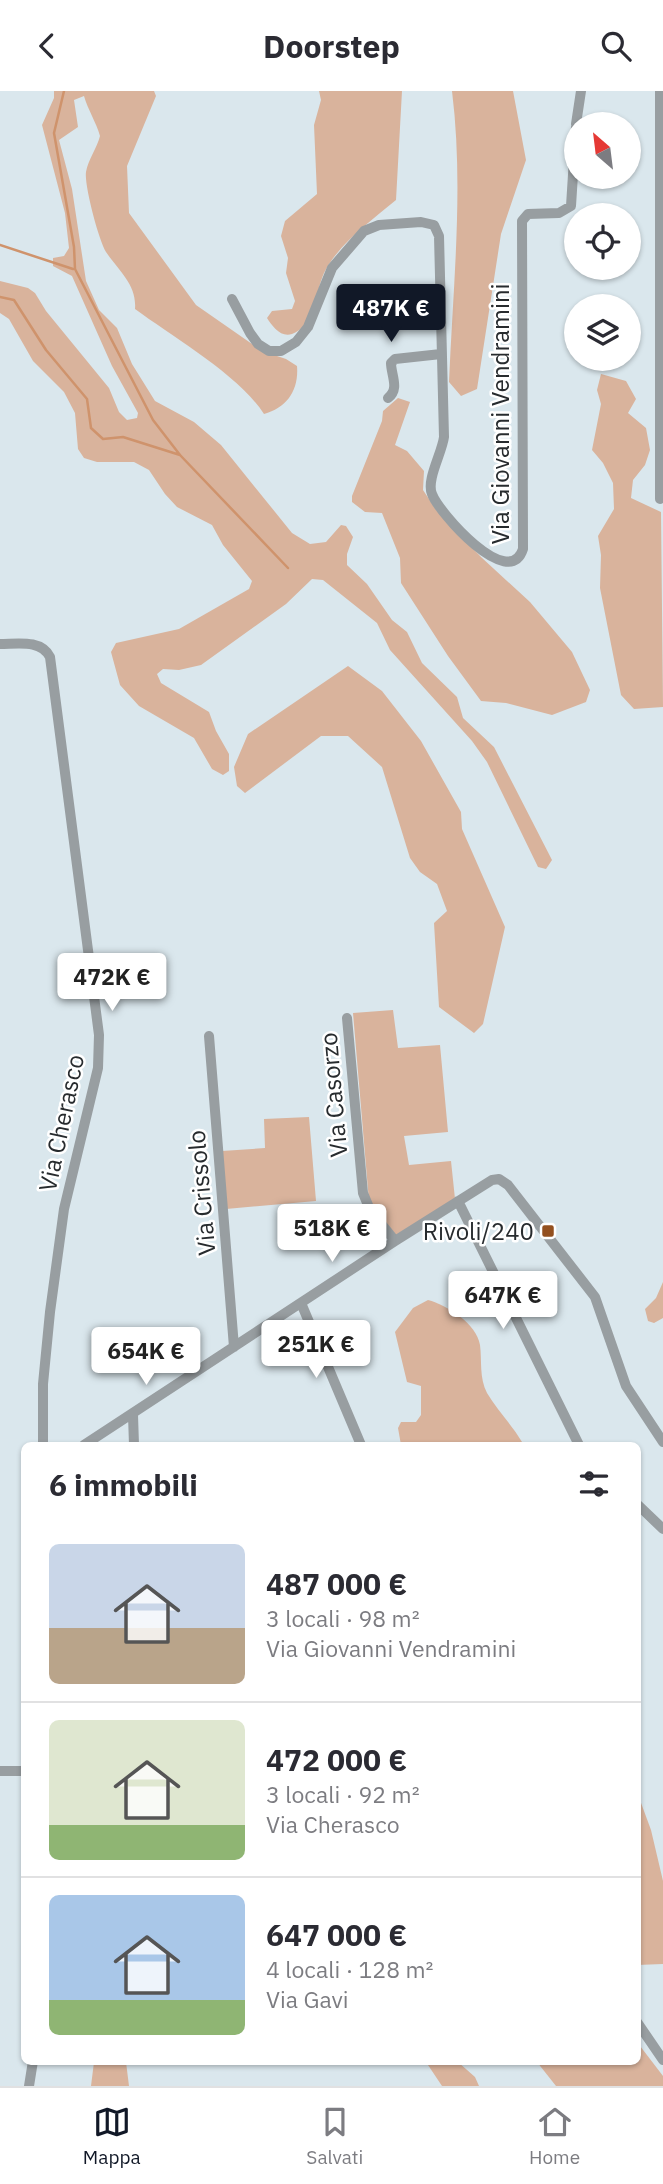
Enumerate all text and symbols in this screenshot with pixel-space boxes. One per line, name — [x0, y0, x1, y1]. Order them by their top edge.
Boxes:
text: Doorstep — [263, 25, 400, 67]
icon: back — [28, 27, 66, 65]
icon: search — [597, 27, 635, 65]
north arrow — [564, 112, 640, 189]
map controls — [564, 112, 641, 371]
button: locate — [564, 203, 641, 280]
street label: Via Giovanni Vendramini — [484, 283, 516, 545]
pin: 487K € — [334, 285, 448, 344]
text: 487K € — [352, 292, 430, 322]
button: layers — [564, 294, 641, 371]
pin: 472K € — [55, 953, 169, 1013]
text: 472K € — [73, 961, 151, 991]
street label: Via Casorzo — [312, 1031, 354, 1159]
street label: Via Cherasco — [31, 1051, 91, 1195]
street label: Via Crissolo — [180, 1129, 222, 1257]
pin: 518K € — [275, 1205, 389, 1264]
text: 518K € — [293, 1212, 371, 1242]
place label: Rivoli/240 — [423, 1215, 534, 1247]
marker: Rivoli/240 — [540, 1223, 556, 1239]
pin: 647K € — [446, 1271, 560, 1331]
text: 647K € — [464, 1279, 542, 1309]
pin: 251K € — [259, 1321, 373, 1380]
pin: 654K € — [89, 1327, 203, 1387]
text: 251K € — [277, 1328, 355, 1358]
text: 654K € — [107, 1335, 185, 1365]
text: 6 immobili — [49, 1465, 198, 1504]
icon: filters — [575, 1465, 613, 1503]
text: 487 000 € — [266, 1564, 407, 1603]
icon: home — [105, 1572, 189, 1656]
text: 3 locali · 98 m² — [266, 1603, 420, 1633]
text: Via Giovanni Vendramini — [266, 1633, 516, 1663]
text: 472 000 € — [266, 1740, 407, 1779]
icon: home — [105, 1748, 189, 1832]
text: 3 locali · 92 m² — [266, 1779, 420, 1809]
text: Via Cherasco — [266, 1809, 400, 1839]
text: 647 000 € — [266, 1915, 407, 1954]
icon: home — [105, 1923, 189, 2007]
text: 4 locali · 128 m² — [266, 1954, 433, 1984]
text: Via Gavi — [266, 1984, 349, 2014]
tab: Mappa — [83, 2103, 141, 2169]
tab: Salvati — [306, 2103, 363, 2169]
tab: Home — [529, 2103, 580, 2169]

